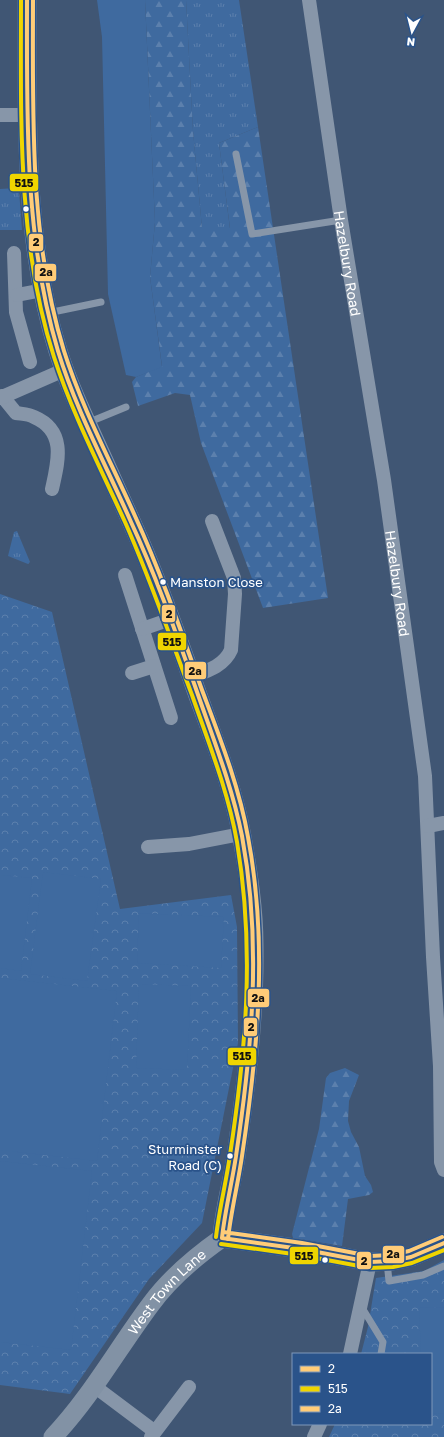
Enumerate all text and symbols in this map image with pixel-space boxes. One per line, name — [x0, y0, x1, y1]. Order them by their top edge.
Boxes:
north arrow — [392, 12, 432, 52]
text: N — [406, 35, 416, 49]
line badge: 515 — [9, 173, 39, 192]
text: 515 — [14, 176, 34, 189]
unlabelled marker — [21, 204, 31, 214]
street label: Hazelbury Road — [331, 209, 365, 317]
line badge: 2 — [28, 233, 44, 252]
text: 2 — [33, 235, 40, 248]
line badge: 2a — [34, 263, 57, 282]
text: 2a — [39, 265, 53, 278]
street label: Hazelbury Road — [383, 529, 414, 637]
place label: Manston Close — [170, 574, 263, 590]
marker: Manston Close — [158, 577, 168, 587]
line badge: 2 — [161, 604, 176, 623]
text: 2 — [166, 607, 173, 620]
line badge: 515 — [157, 632, 187, 651]
text: 515 — [162, 635, 182, 648]
line badge: 2a — [184, 661, 207, 680]
text: 2a — [188, 664, 202, 677]
line badge: 2a — [247, 988, 270, 1008]
text: 2a — [251, 991, 265, 1004]
line badge: 2 — [243, 1017, 258, 1037]
text: 2 — [248, 1020, 255, 1033]
line badge: 515 — [227, 1047, 257, 1066]
text: 515 — [232, 1049, 252, 1062]
place label: Sturminster Road (C) — [148, 1141, 222, 1173]
marker: Sturminster Road (C) — [225, 1151, 235, 1161]
street label: West Town Lane — [124, 1245, 209, 1337]
line badge: 2a — [382, 1245, 405, 1264]
line badge: 515 — [289, 1246, 319, 1265]
text: 2a — [386, 1247, 400, 1260]
text: 515 — [294, 1249, 314, 1262]
line badge: 2 — [356, 1251, 372, 1270]
text: 2 — [361, 1254, 368, 1267]
unlabelled marker — [320, 1255, 330, 1265]
legend — [292, 1353, 432, 1425]
text: 2 — [328, 1361, 335, 1376]
text: 515 — [328, 1381, 348, 1396]
text: 2a — [328, 1401, 342, 1416]

